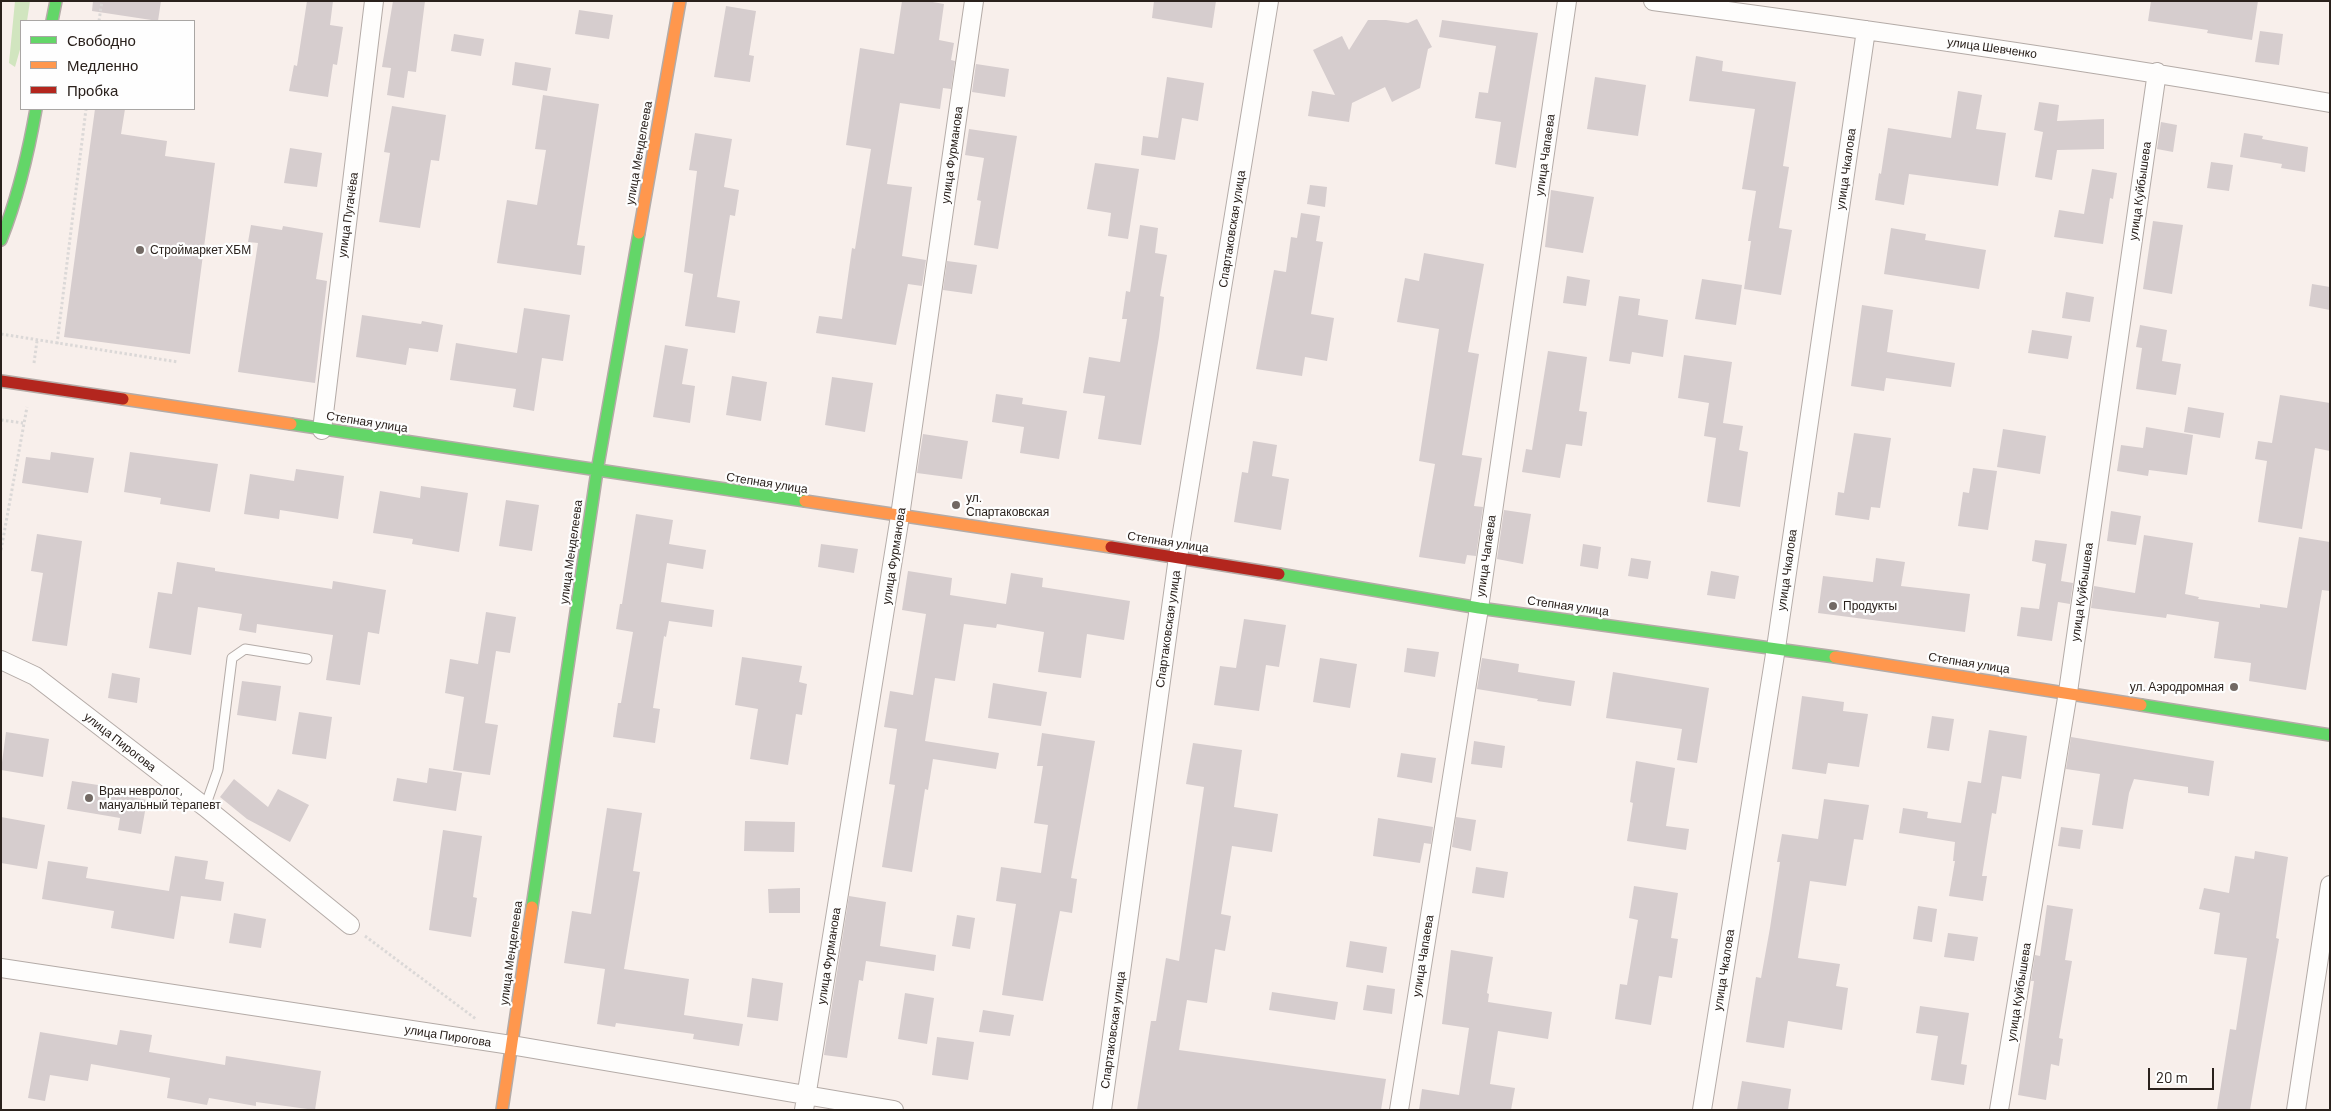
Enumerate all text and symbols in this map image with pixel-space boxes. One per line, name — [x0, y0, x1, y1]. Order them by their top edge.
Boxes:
legend — [20, 20, 195, 110]
text: Свободно — [67, 31, 136, 49]
street label: улица Шевченко — [1946, 35, 2038, 61]
text: Медленно — [67, 56, 138, 74]
text: Пробка — [67, 81, 118, 99]
street label: улица Менделеева — [623, 100, 655, 206]
street label: улица Фурманова — [938, 105, 966, 205]
street label: улица Чапаева — [1532, 113, 1558, 197]
street label: улица Чкалова — [1833, 127, 1859, 211]
street label: улица Куйбышева — [2126, 141, 2154, 241]
street label: Спартаковская улица — [1216, 169, 1248, 289]
street label: улица Пугачёва — [335, 171, 361, 259]
place label: Строймаркет ХБМ — [150, 243, 251, 257]
marker: Строймаркет ХБМ — [134, 244, 146, 256]
street label: Степная улица — [325, 408, 409, 436]
street label: Степная улица — [725, 469, 809, 497]
place label: ул. Спартаковская — [966, 491, 1049, 519]
street label: улица Менделеева — [557, 499, 585, 605]
marker: ул. Спартаковская — [950, 499, 962, 511]
street label: улица Фурманова — [879, 506, 909, 606]
street label: улица Чапаева — [1473, 514, 1499, 598]
street label: Степная улица — [1126, 528, 1210, 556]
street label: улица Чкалова — [1774, 528, 1800, 612]
street label: улица Куйбышева — [2068, 542, 2096, 642]
street label: Спартаковская улица — [1153, 569, 1183, 689]
street label: Степная улица — [1526, 593, 1610, 619]
place label: Продукты — [1843, 599, 1897, 613]
marker: Продукты — [1827, 600, 1839, 612]
street label: Степная улица — [1927, 649, 2011, 677]
place label: ул. Аэродромная — [2130, 680, 2224, 694]
marker: ул. Аэродромная — [2228, 681, 2240, 693]
street label: улица Пирогова — [81, 709, 159, 775]
place label: Врач невролог, мануальный терапевт — [99, 784, 221, 812]
marker: Врач невролог, мануальный терапевт — [83, 792, 95, 804]
street label: улица Менделеева — [497, 900, 525, 1006]
street label: улица Фурманова — [814, 906, 844, 1006]
street label: улица Чапаева — [1409, 914, 1437, 998]
street label: улица Чкалова — [1710, 928, 1738, 1012]
street label: улица Куйбышева — [2004, 942, 2034, 1042]
street label: Спартаковская улица — [1098, 970, 1128, 1090]
street label: улица Пирогова — [404, 1022, 492, 1050]
scale bar — [2151, 1058, 2217, 1090]
text: 20 m — [2156, 1068, 2188, 1086]

